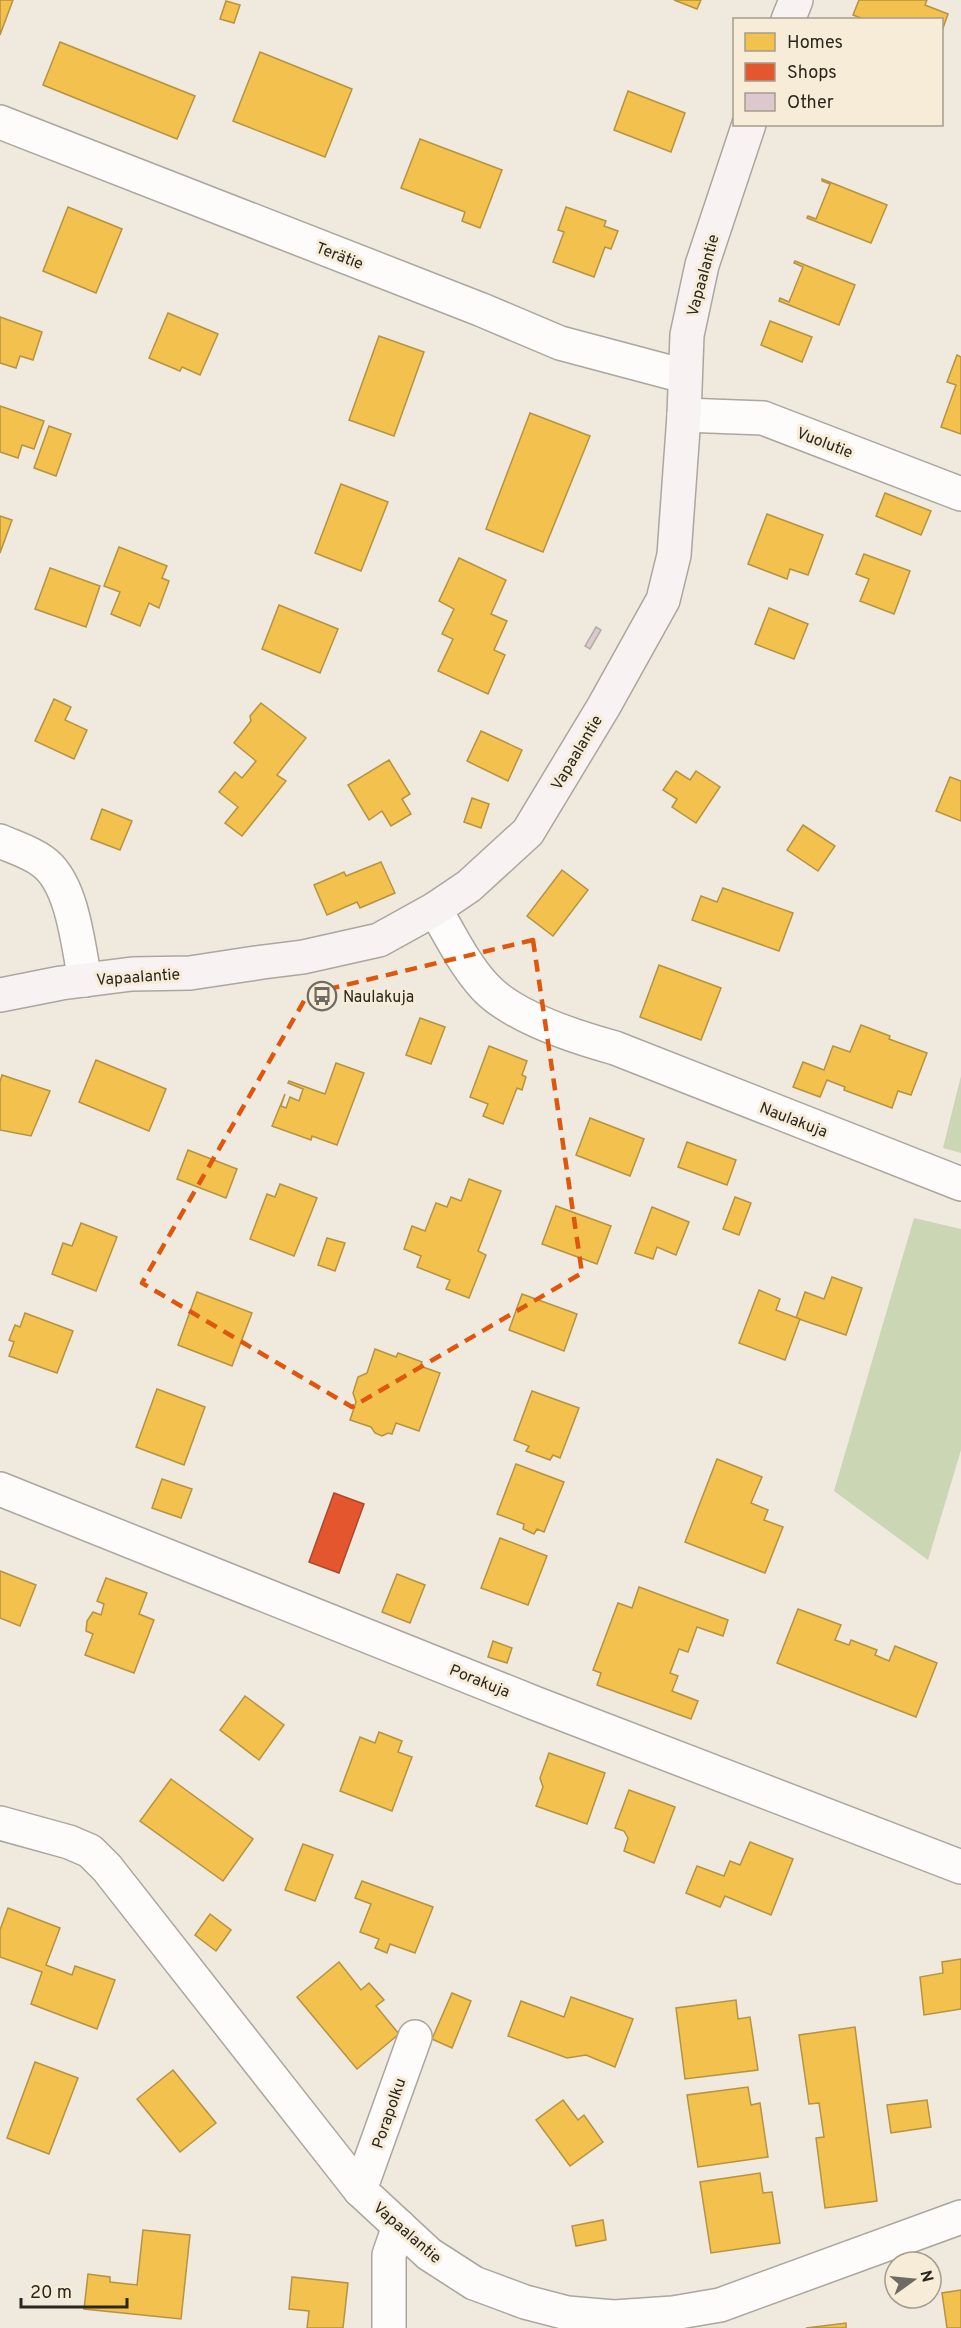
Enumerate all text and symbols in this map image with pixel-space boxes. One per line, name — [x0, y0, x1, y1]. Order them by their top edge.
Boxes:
legend — [733, 18, 943, 126]
text: Homes — [787, 32, 843, 55]
text: Shops — [787, 62, 837, 85]
text: Other — [787, 92, 834, 115]
street label: Vapaalantie — [683, 232, 724, 319]
street label: Terätie — [313, 239, 366, 275]
street label: Vuolutie — [793, 424, 855, 464]
street label: Vapaalantie — [547, 712, 608, 794]
street label: Vapaalantie — [95, 965, 181, 991]
bus stop icon: Naulakuja — [306, 980, 338, 1012]
place label: Naulakuja — [343, 988, 414, 1008]
street label: Naulakuja — [756, 1099, 830, 1143]
street label: Porakuja — [446, 1661, 512, 1703]
street label: Porapolku — [369, 2076, 411, 2152]
street label: Vapaalantie — [368, 2198, 445, 2269]
north arrow — [883, 2250, 943, 2310]
text: N — [914, 2268, 937, 2285]
scale bar — [21, 2271, 128, 2309]
text: 20 m — [30, 2282, 72, 2305]

